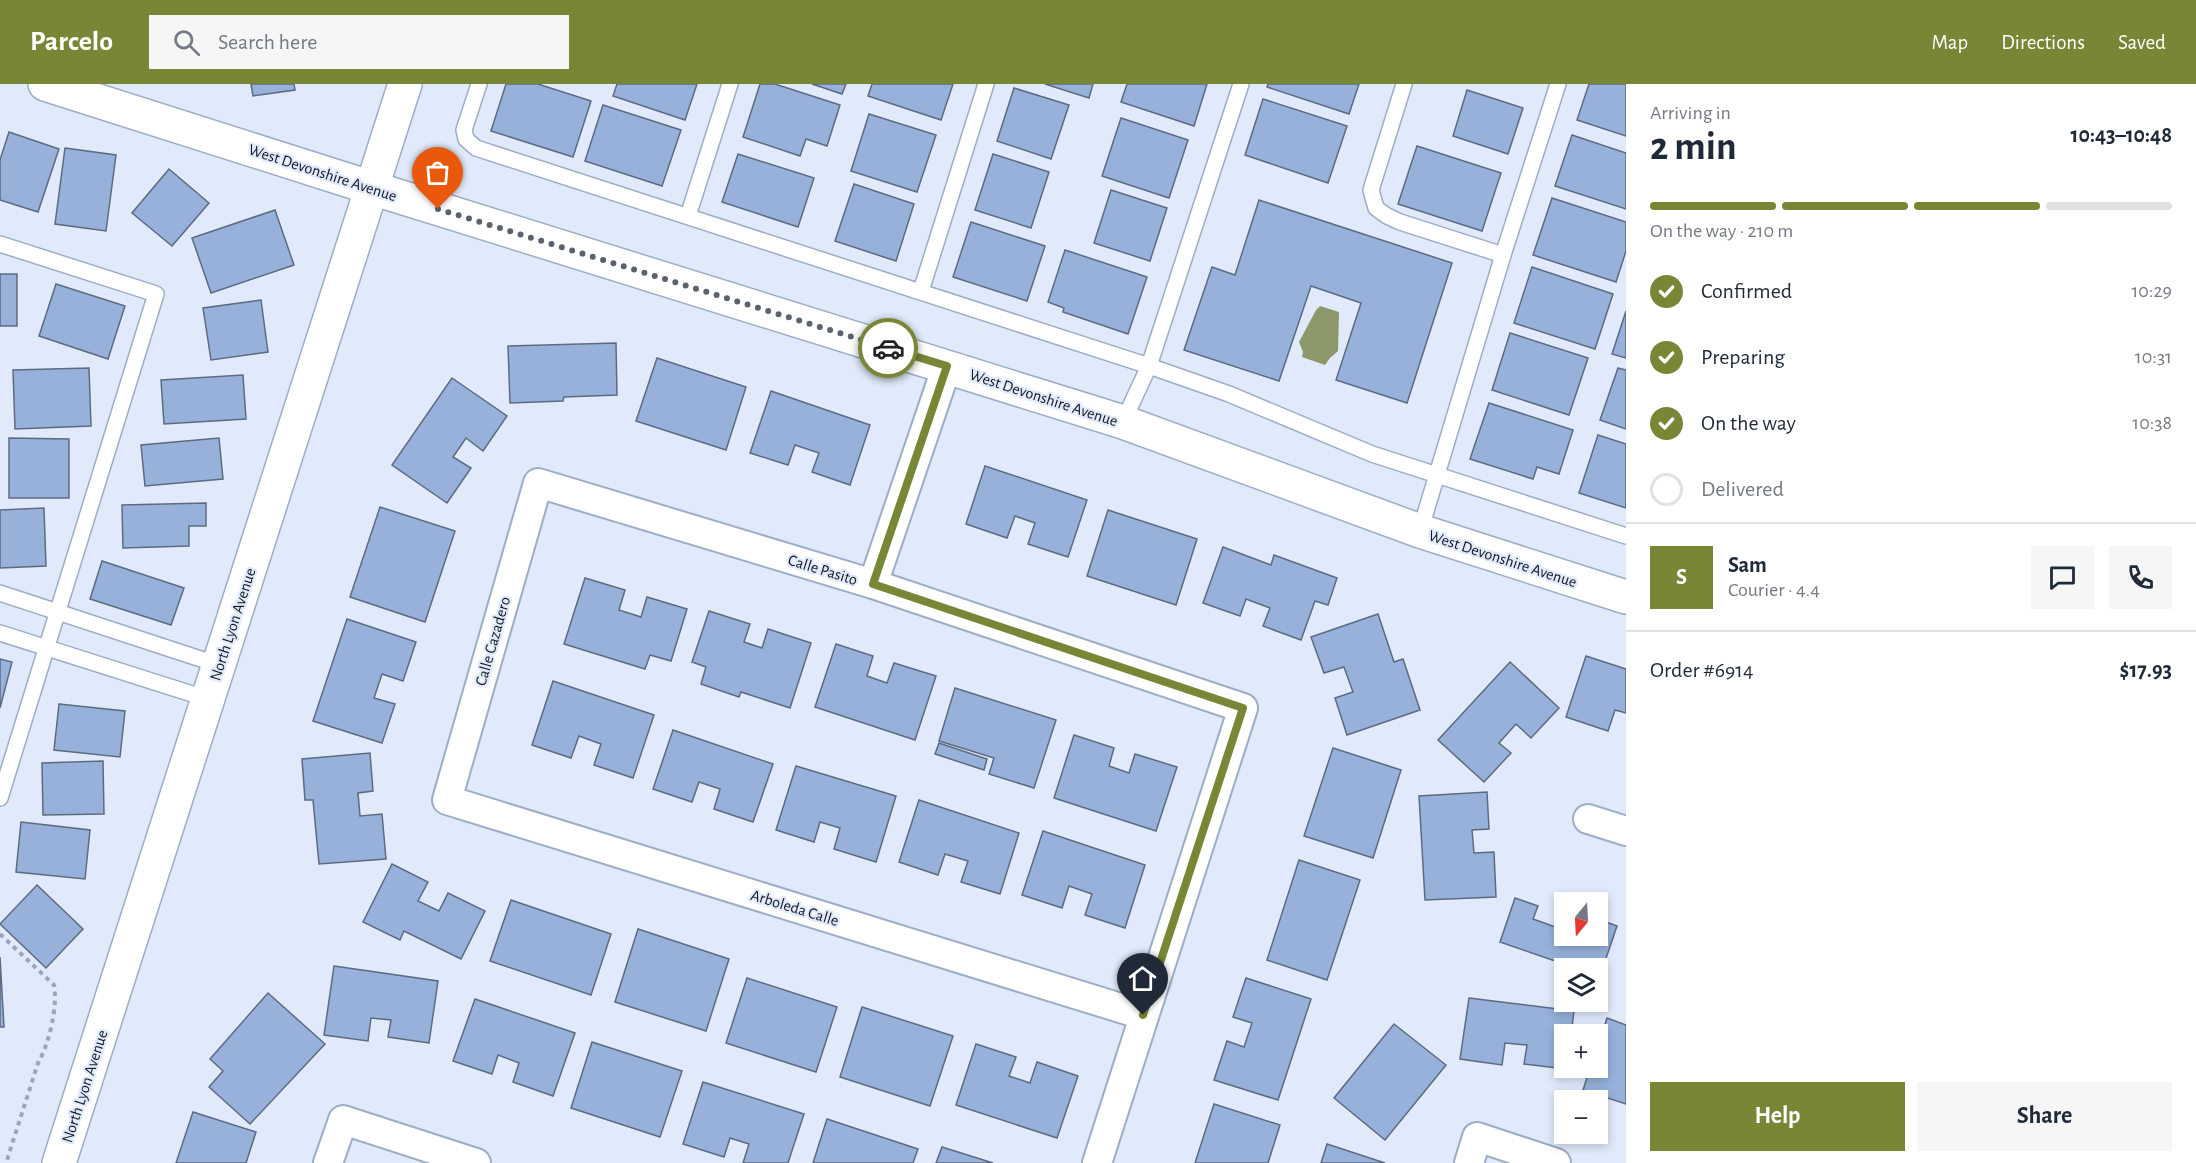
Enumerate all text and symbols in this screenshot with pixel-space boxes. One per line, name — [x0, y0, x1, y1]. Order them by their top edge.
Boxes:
search box — [149, 15, 569, 69]
icon: search — [170, 26, 203, 59]
text: Parcelo — [30, 28, 113, 56]
text: Search here — [218, 31, 317, 53]
text: Map — [1932, 32, 1968, 53]
text: Directions — [2001, 32, 2085, 53]
text: Saved — [2118, 32, 2166, 53]
text: Arriving in — [1650, 103, 1731, 123]
text: 10:43–10:48 — [2071, 124, 2172, 146]
text: 2 min — [1650, 128, 1737, 167]
street label: West Devonshire Avenue — [247, 141, 399, 204]
pin — [412, 147, 463, 209]
icon: bag — [421, 156, 454, 189]
text: On the way · 210 m — [1650, 221, 1793, 241]
icon: check — [1650, 275, 1683, 308]
text: Confirmed — [1701, 280, 1792, 302]
text: 10:29 — [2131, 281, 2172, 301]
courier — [858, 318, 918, 378]
icon: car — [872, 332, 905, 365]
icon: check — [1650, 341, 1683, 374]
text: Preparing — [1701, 346, 1785, 368]
text: 10:31 — [2135, 347, 2172, 367]
street label: West Devonshire Avenue — [968, 366, 1120, 429]
icon: check — [1650, 407, 1683, 440]
text: On the way — [1701, 412, 1796, 434]
text: 10:38 — [2132, 413, 2172, 433]
text: Delivered — [1701, 478, 1784, 500]
street label: West Devonshire Avenue — [1427, 527, 1579, 590]
button: chat — [2031, 546, 2094, 609]
button: phone — [2109, 546, 2172, 609]
street label: Calle Pasito — [786, 552, 859, 588]
text: Sam — [1728, 554, 1767, 576]
street label: North Lyon Avenue — [207, 566, 260, 683]
text: S — [1676, 566, 1687, 588]
text: Courier · 4.4 — [1728, 580, 1820, 600]
street label: Calle Cazadero — [473, 595, 513, 688]
text: Order #6914 — [1650, 659, 1754, 681]
text: $17.93 — [2120, 659, 2172, 681]
street label: Arboleda Calle — [749, 887, 841, 929]
north arrow — [1554, 892, 1608, 946]
map controls — [1554, 892, 1608, 1144]
pin — [1117, 953, 1168, 1015]
button: layers — [1554, 958, 1608, 1012]
icon: home — [1126, 962, 1159, 995]
button: + — [1554, 1024, 1608, 1078]
street label: North Lyon Avenue — [59, 1028, 112, 1145]
button: Help — [1650, 1082, 1905, 1151]
button: Share — [1917, 1082, 2172, 1151]
button: − — [1554, 1090, 1608, 1144]

